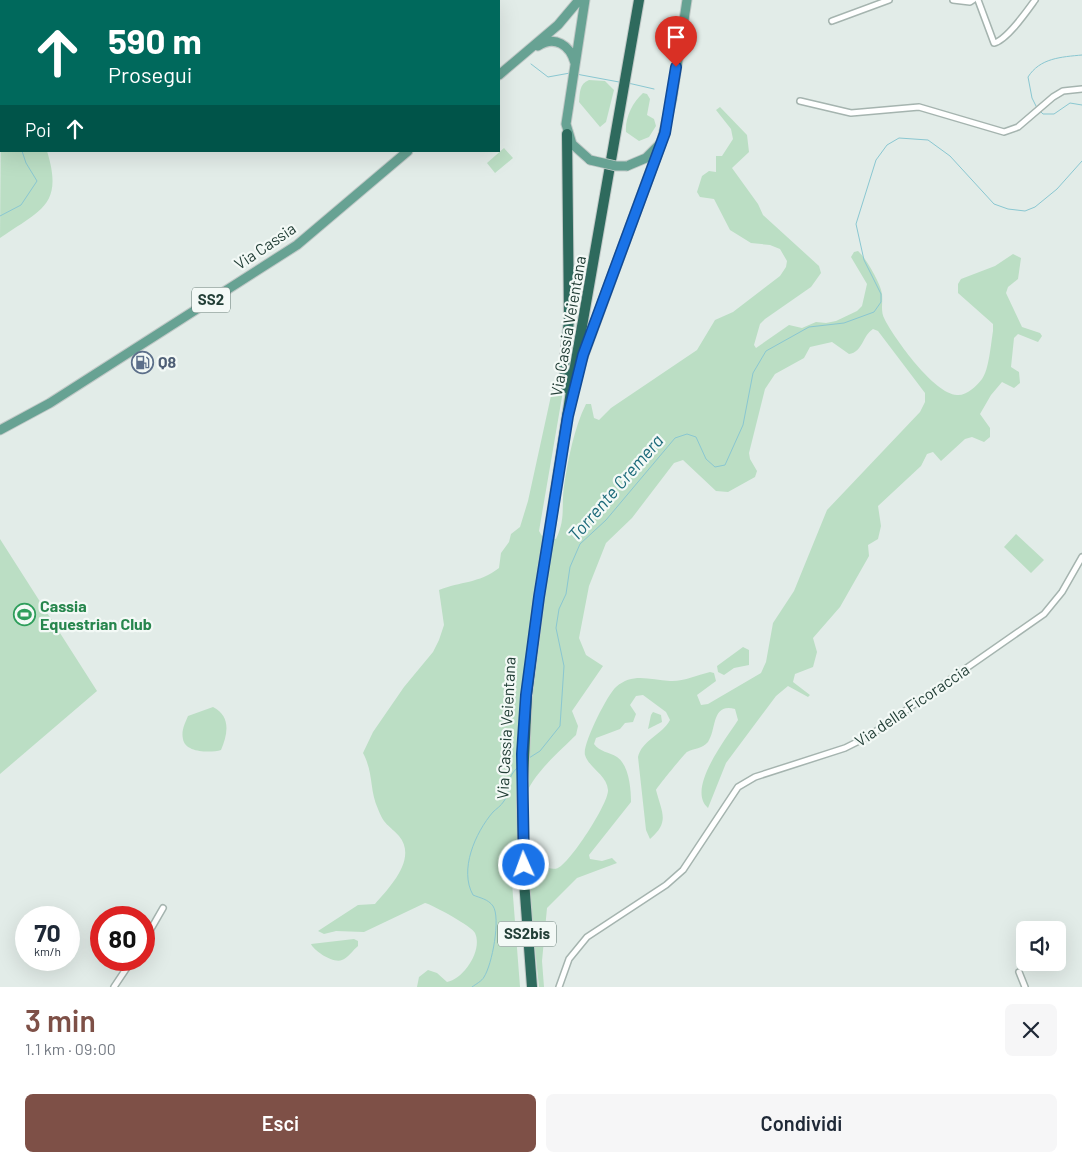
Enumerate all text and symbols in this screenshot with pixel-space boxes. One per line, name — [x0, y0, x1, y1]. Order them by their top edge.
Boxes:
pin — [655, 16, 697, 67]
text: 590 m — [108, 19, 202, 61]
icon: ahead — [25, 20, 90, 85]
icon: arrive — [662, 23, 690, 51]
text: Prosegui — [108, 61, 192, 87]
icon: ahead — [61, 115, 89, 143]
text: Poi — [25, 118, 51, 141]
street label: Via Cassia — [230, 218, 299, 273]
street label: Via Cassia Veientana — [546, 254, 589, 398]
road number: SS2 — [192, 288, 230, 312]
fuel station icon: Q8 — [130, 350, 154, 374]
place label: Q8 — [158, 352, 176, 371]
water label: Torrente Cremera — [563, 430, 667, 545]
place label: Cassia Equestrian Club — [40, 596, 152, 633]
sports icon: Cassia Equestrian Club — [12, 603, 36, 627]
street label: Via Cassia Veientana — [492, 656, 519, 800]
street label: Via della Ficoraccia — [851, 659, 973, 750]
position arrow — [497, 838, 549, 890]
speed limit sign: 80 — [90, 906, 155, 971]
text: 70 — [34, 917, 61, 947]
map controls — [1016, 921, 1066, 971]
button: sound — [1016, 921, 1066, 971]
road number: SS2bis — [498, 922, 556, 946]
text: km/h — [34, 944, 61, 958]
text: 3 min — [25, 1002, 96, 1038]
button: close — [1005, 1004, 1057, 1056]
text: 1.1 km · 09:00 — [25, 1039, 116, 1058]
button: Esci — [25, 1094, 536, 1152]
button: Condividi — [546, 1094, 1057, 1152]

